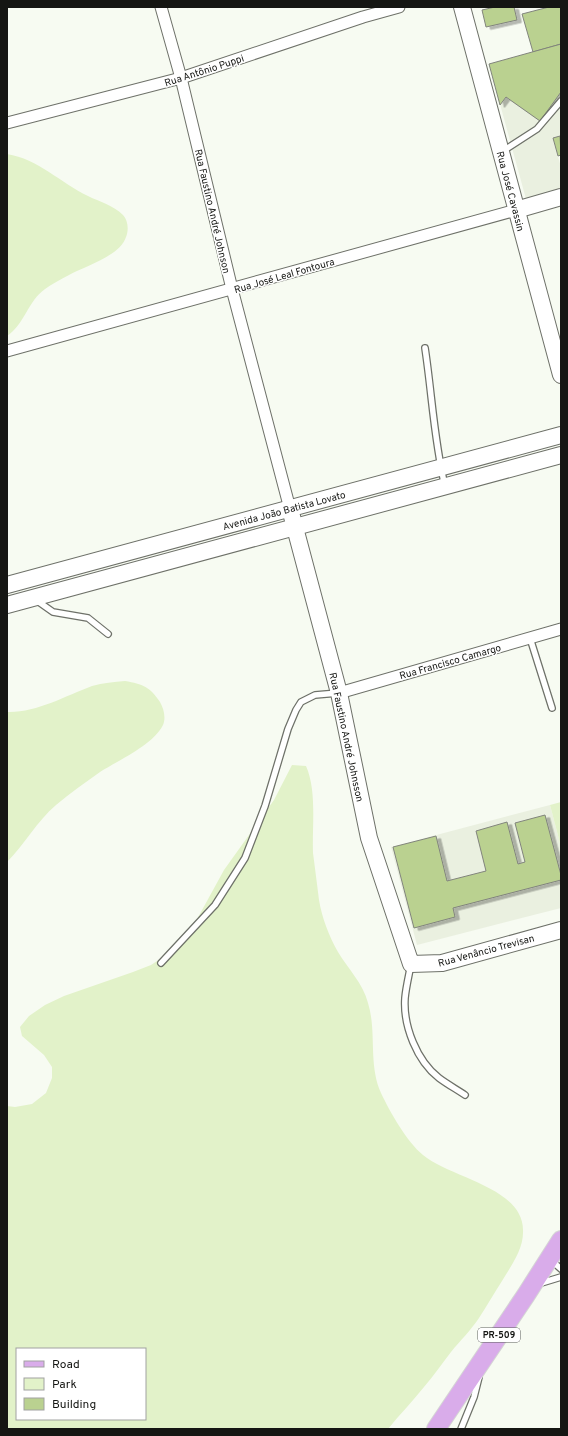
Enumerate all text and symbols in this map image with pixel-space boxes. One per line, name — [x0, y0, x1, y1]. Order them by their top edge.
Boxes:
street label: Rua Antônio Puppi — [163, 52, 246, 90]
street label: Rua Faustino André Johnson — [191, 148, 232, 275]
street label: Rua José Cavassin — [493, 150, 527, 233]
street label: Rua José Leal Fontoura — [233, 256, 336, 297]
street label: Avenida João Batista Lovato — [222, 489, 348, 534]
street label: Rua Francisco Camargo — [398, 642, 503, 683]
street label: Rua Faustino André Johnsson — [325, 671, 366, 803]
street label: Rua Venâncio Trevisan — [437, 932, 536, 971]
road number: PR-509 — [478, 1328, 520, 1342]
legend — [16, 1348, 146, 1420]
text: Road — [52, 1357, 80, 1373]
text: Park — [52, 1377, 77, 1393]
text: Building — [52, 1397, 96, 1413]

